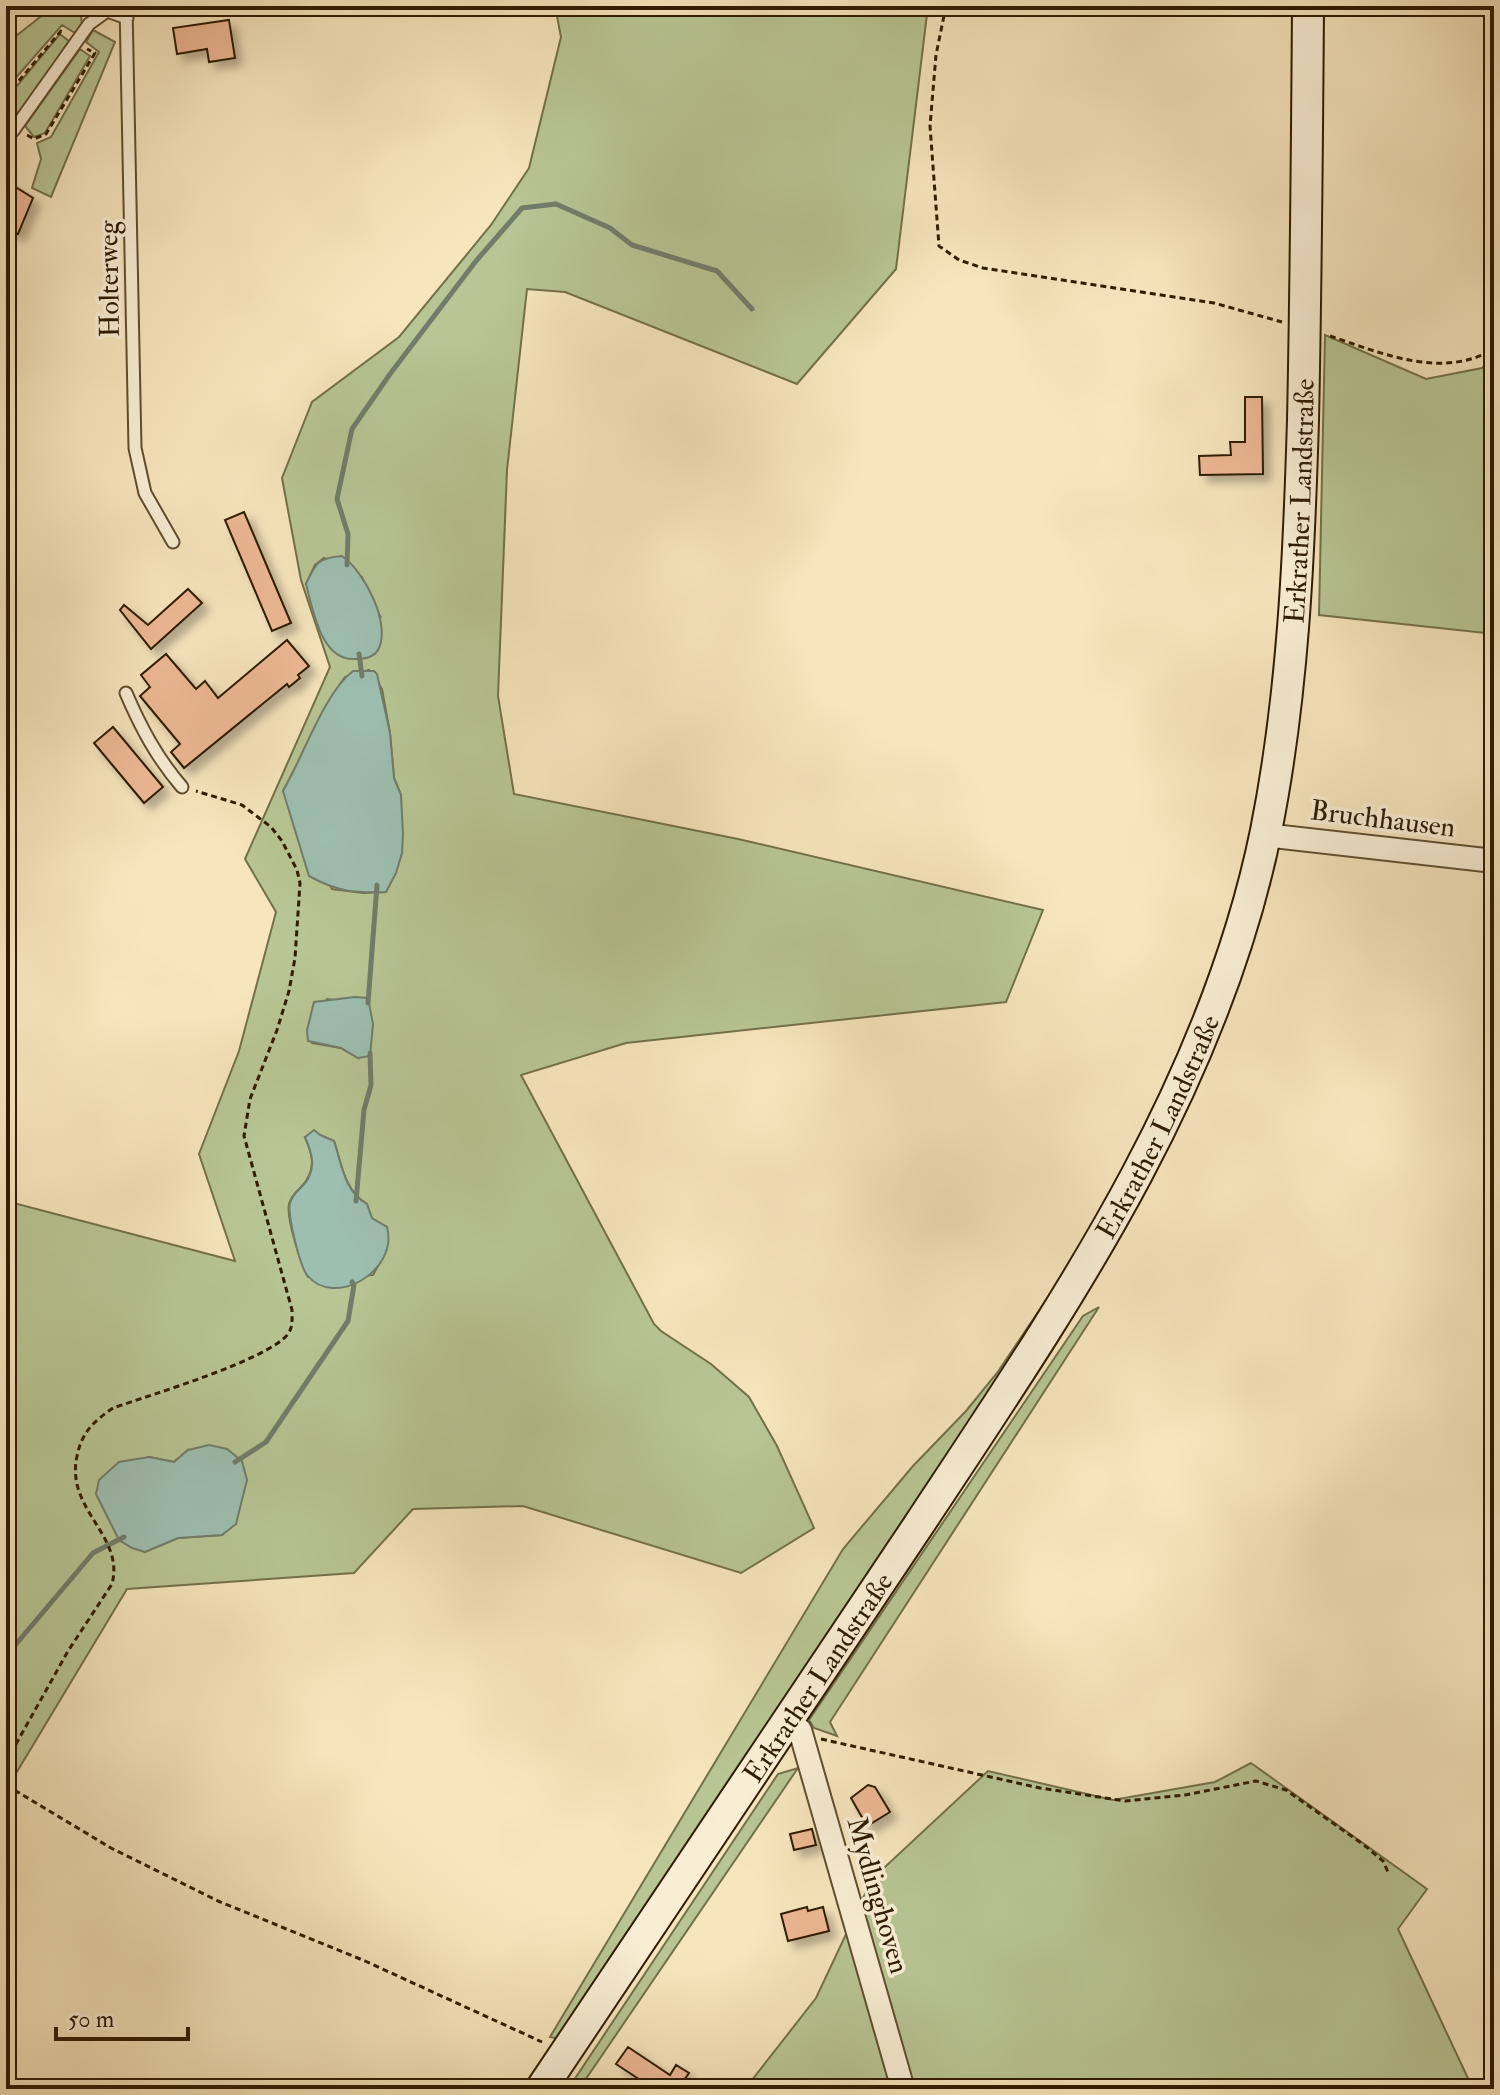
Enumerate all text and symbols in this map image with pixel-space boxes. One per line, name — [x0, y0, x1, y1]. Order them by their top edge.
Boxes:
street label: Holterweg — [91, 219, 128, 338]
street label: Erkrather Landstraße — [1277, 378, 1323, 625]
street label: Bruchhausen — [1308, 793, 1457, 846]
street label: Erkrather Landstraße — [1089, 1010, 1228, 1245]
street label: Erkrather Landstraße — [736, 1566, 901, 1790]
street label: Mydlinghoven — [839, 1813, 917, 1978]
scale bar — [56, 1991, 188, 2041]
text: 50 m — [68, 2004, 115, 2035]

